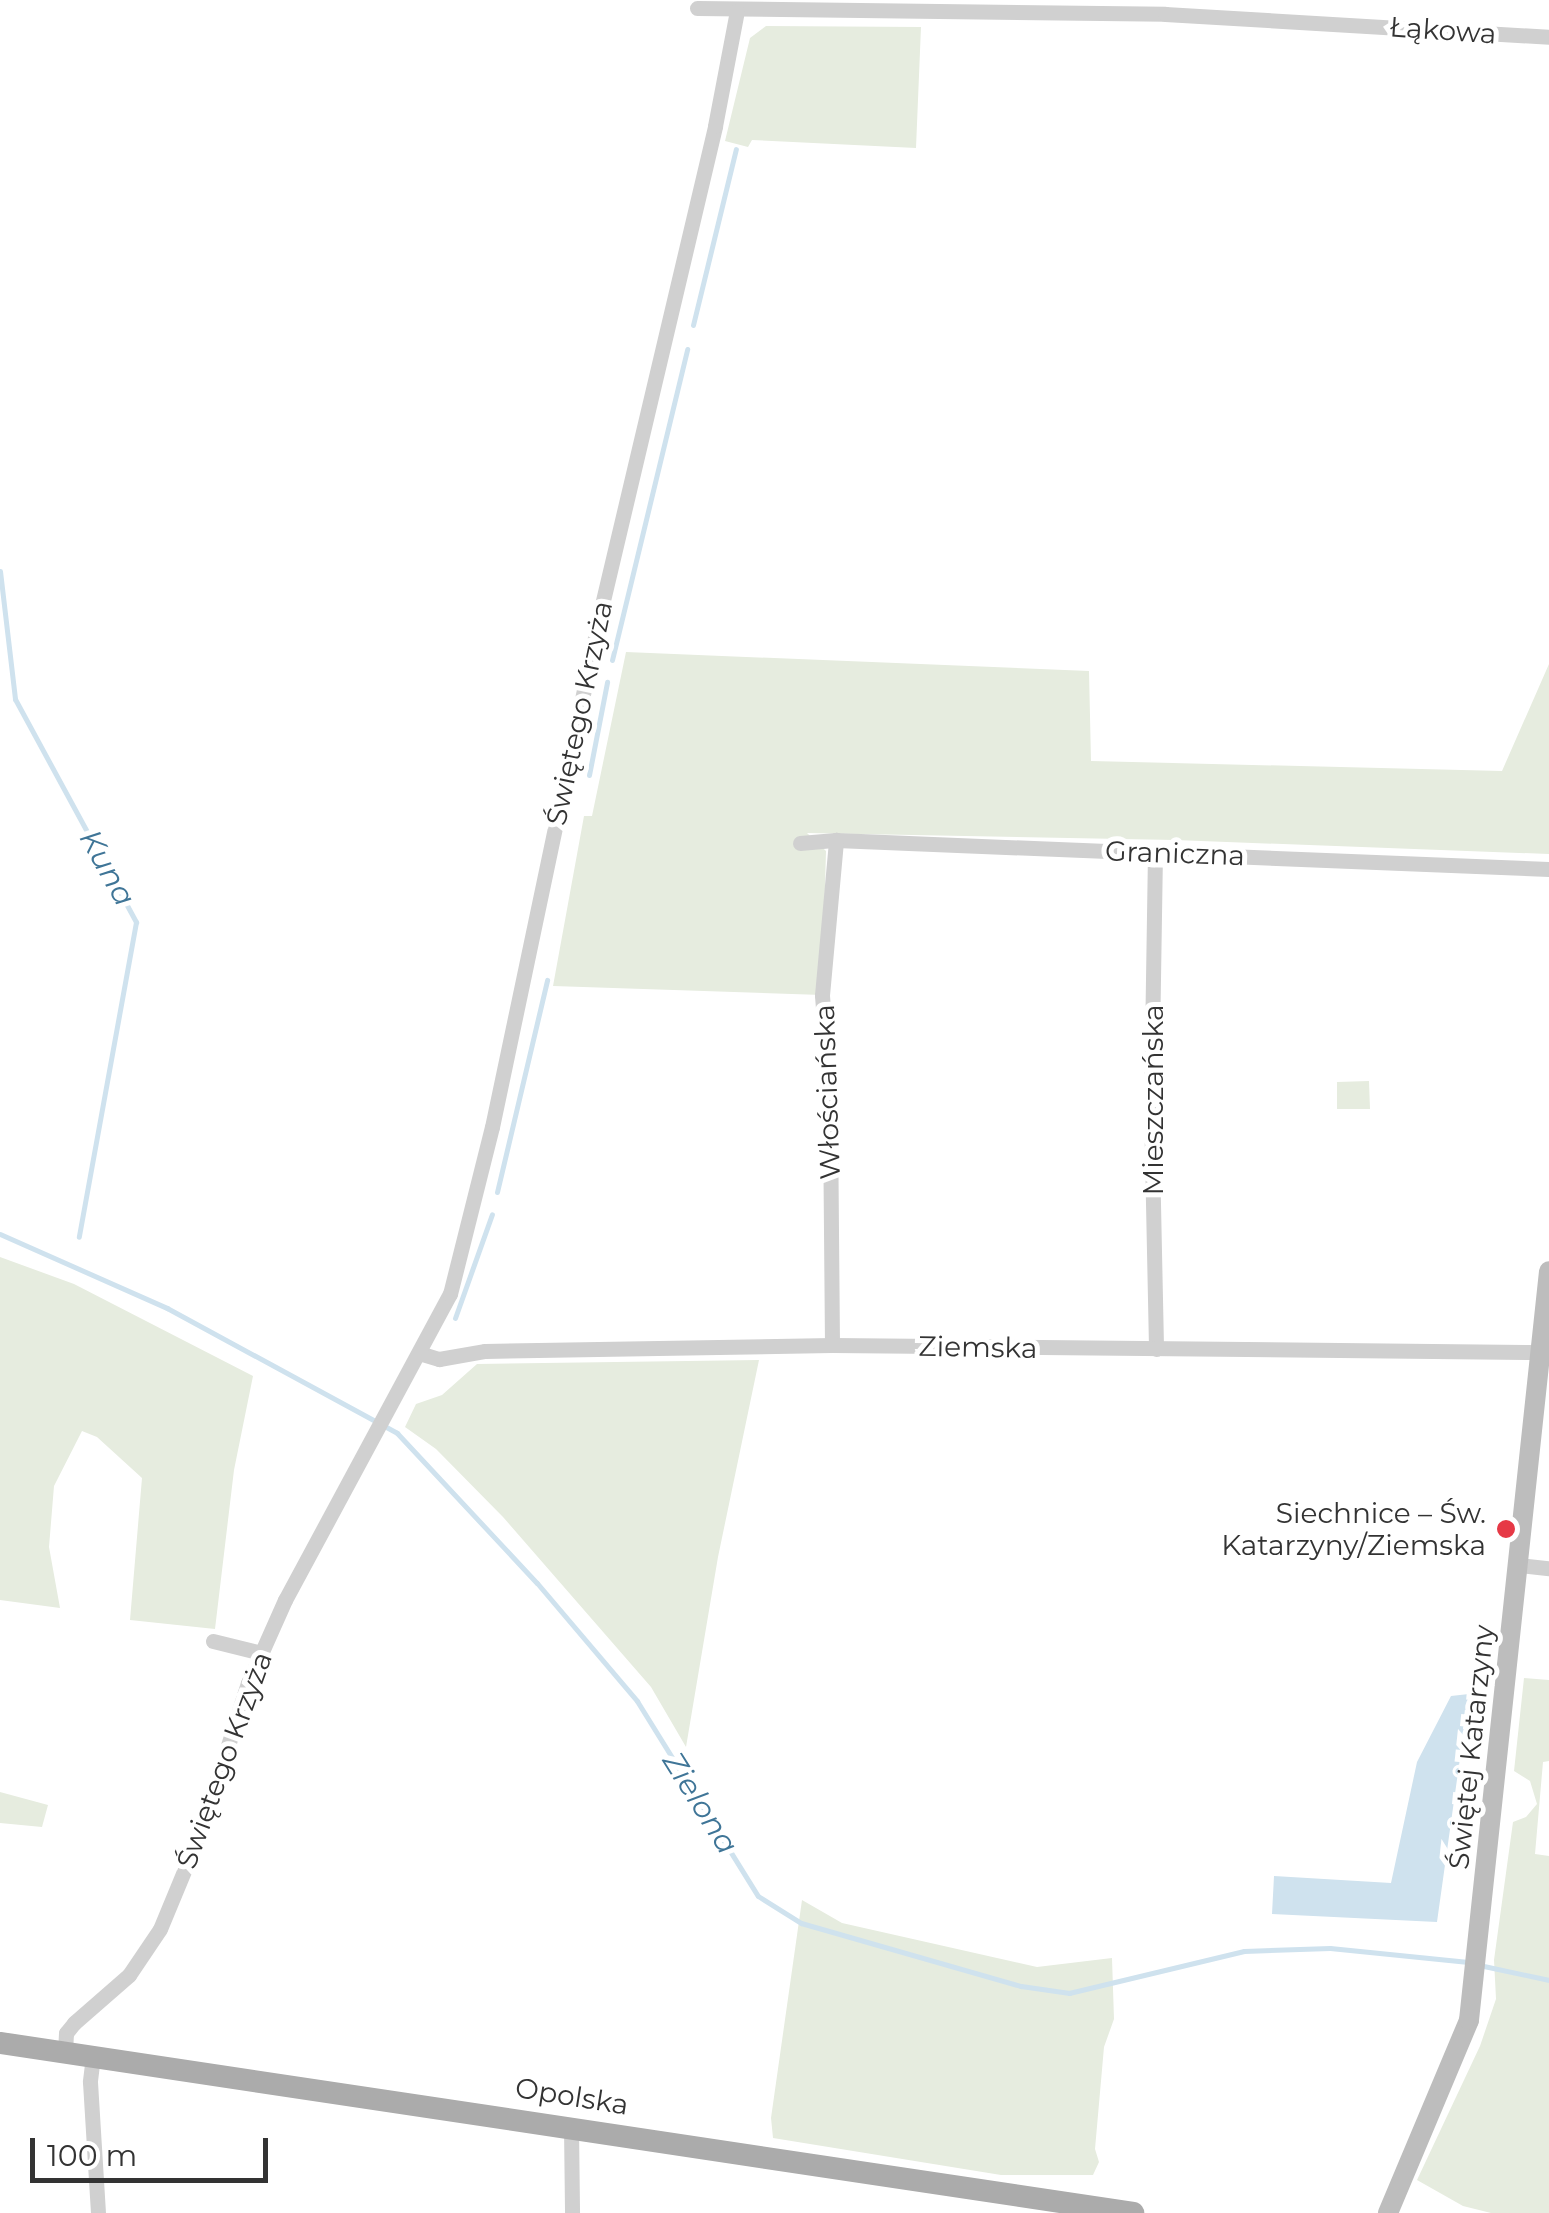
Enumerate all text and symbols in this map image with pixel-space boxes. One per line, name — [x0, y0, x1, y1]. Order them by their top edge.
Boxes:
street label: Łąkowa — [1388, 10, 1498, 50]
street label: Świętego Krzyża — [539, 598, 619, 828]
water label: Kuna — [71, 824, 143, 912]
street label: Graniczna — [1104, 834, 1246, 872]
street label: Włościańska — [807, 1004, 847, 1180]
street label: Mieszczańska — [1136, 1005, 1170, 1195]
street label: Ziemska — [918, 1329, 1038, 1365]
place label: Siechnice – Św. Katarzyny/Ziemska — [1221, 1496, 1486, 1562]
marker: Siechnice – Św. Katarzyny/Ziemska — [1495, 1518, 1517, 1540]
street label: Świętej Katarzyny — [1441, 1623, 1501, 1871]
street label: Świętego Krzyża — [169, 1647, 279, 1873]
water label: Zielona — [655, 1745, 745, 1861]
street label: Opolska — [513, 2070, 631, 2122]
scale bar — [35, 2118, 272, 2180]
text: 100 m — [47, 2137, 137, 2174]

